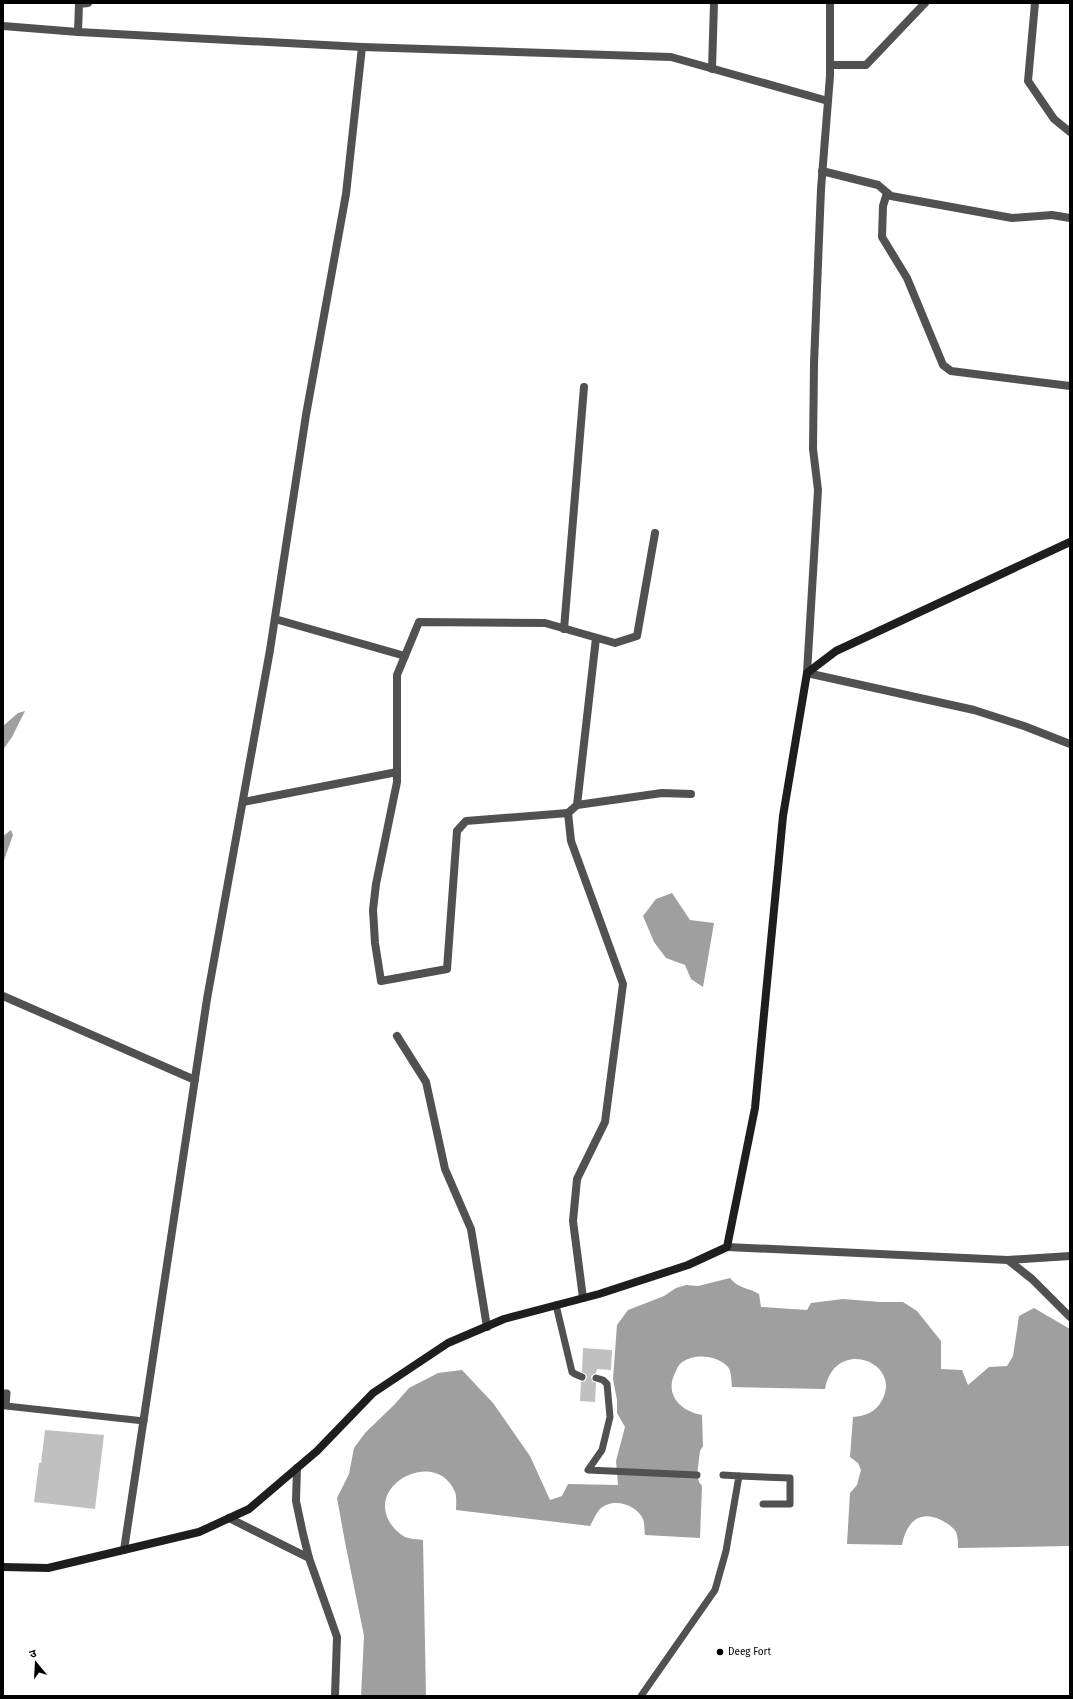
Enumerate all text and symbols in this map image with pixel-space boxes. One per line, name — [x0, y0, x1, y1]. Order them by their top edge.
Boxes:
north arrow — [16, 1643, 56, 1683]
place label: Deeg Fort — [728, 1646, 771, 1658]
text: उ — [28, 1647, 39, 1661]
marker: Deeg Fort — [715, 1647, 725, 1657]

